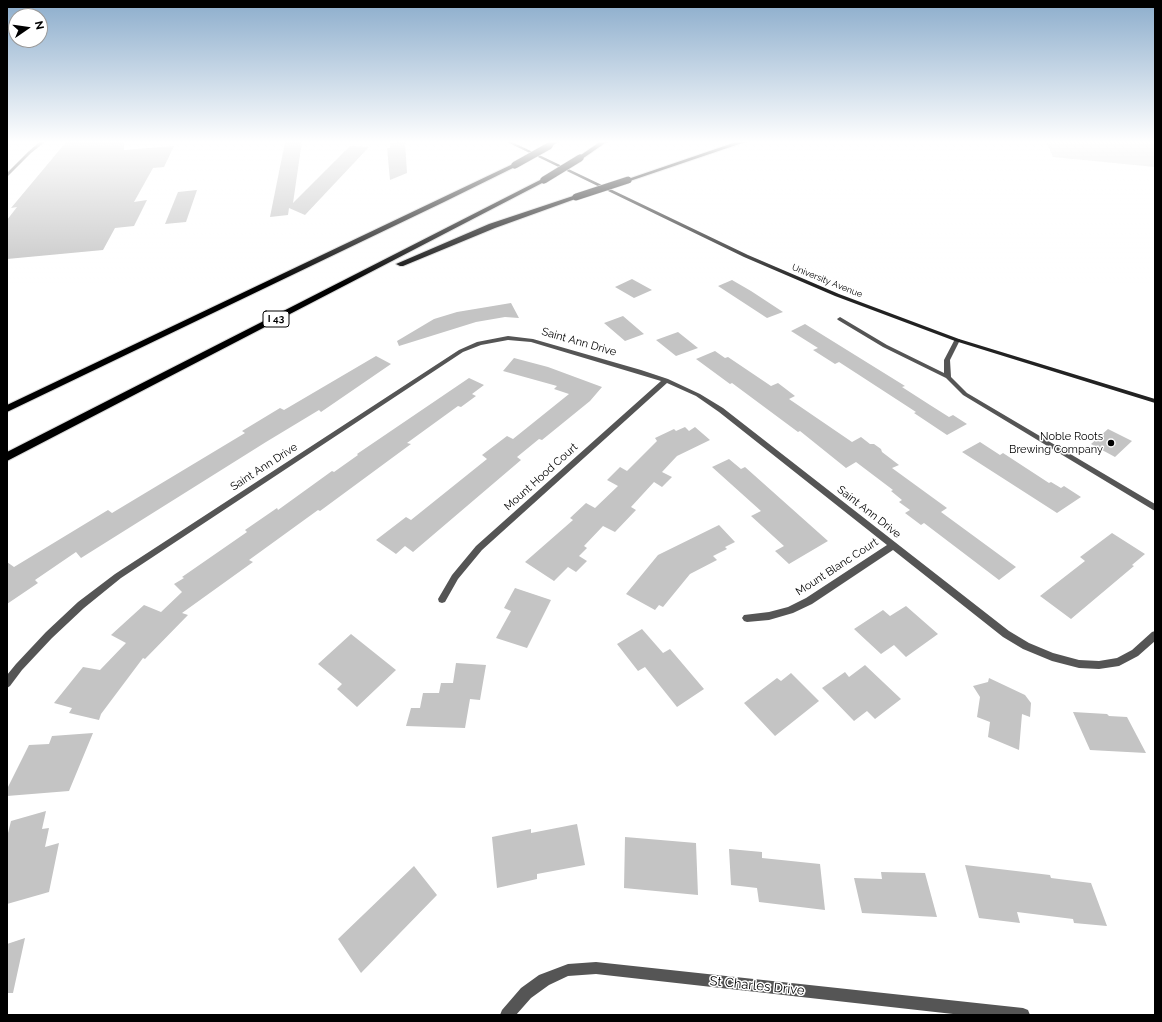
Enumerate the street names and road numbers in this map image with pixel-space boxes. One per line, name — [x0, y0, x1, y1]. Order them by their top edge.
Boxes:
street label: University Avenue — [790, 262, 864, 300]
road number: I 43 — [263, 311, 289, 327]
street label: Saint Ann Drive — [540, 325, 618, 359]
street label: Saint Ann Drive — [228, 440, 300, 494]
street label: Mount Hood Court — [502, 441, 580, 513]
street label: Saint Ann Drive — [835, 483, 903, 541]
street label: Mount Blanc Court — [793, 536, 881, 598]
street label: St Charles Drive — [709, 973, 805, 999]

